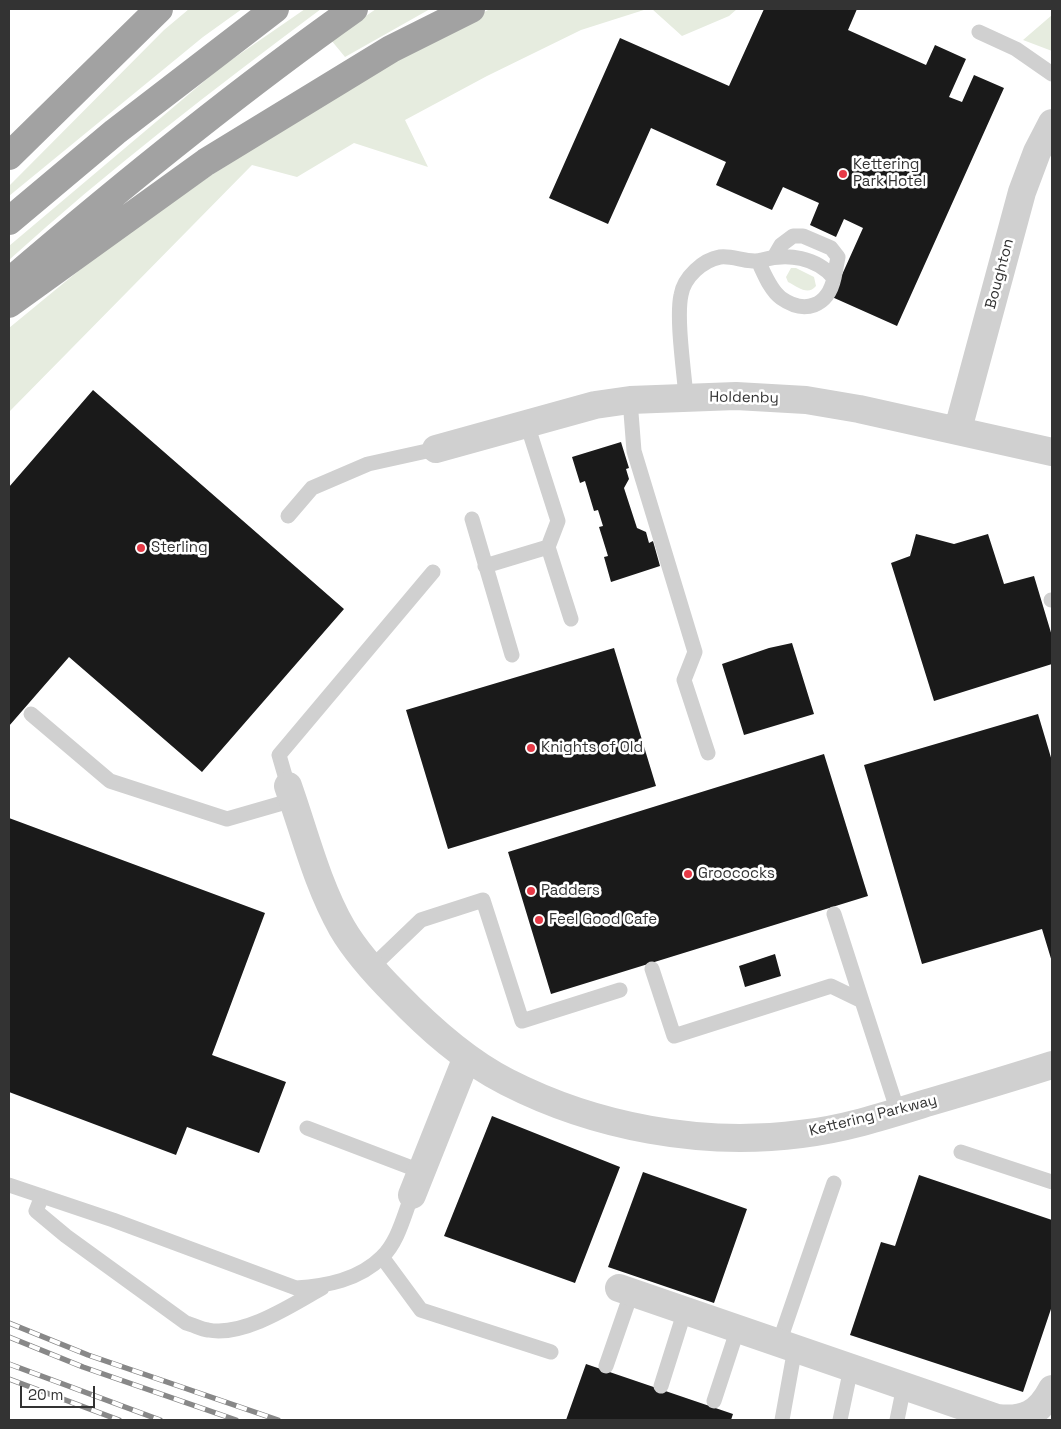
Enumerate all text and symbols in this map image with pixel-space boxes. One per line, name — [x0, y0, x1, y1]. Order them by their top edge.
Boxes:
place label: Kettering Park Hotel — [853, 156, 926, 191]
marker: Kettering Park Hotel — [837, 168, 849, 180]
street label: Boughton — [982, 237, 1018, 311]
street label: Holdenby — [709, 388, 779, 408]
place label: Sterling — [151, 539, 208, 557]
marker: Sterling — [135, 542, 147, 554]
place label: Knights of Old — [541, 739, 643, 757]
marker: Knights of Old — [525, 742, 537, 754]
place label: Groococks — [698, 865, 775, 883]
marker: Groococks — [682, 868, 694, 880]
place label: Padders — [541, 882, 600, 900]
marker: Padders — [525, 885, 537, 897]
place label: Feel Good Cafe — [549, 911, 657, 929]
marker: Feel Good Cafe — [533, 914, 545, 926]
street label: Kettering Parkway — [807, 1091, 939, 1141]
scale bar — [22, 1376, 98, 1408]
text: 20 m — [28, 1385, 63, 1404]

